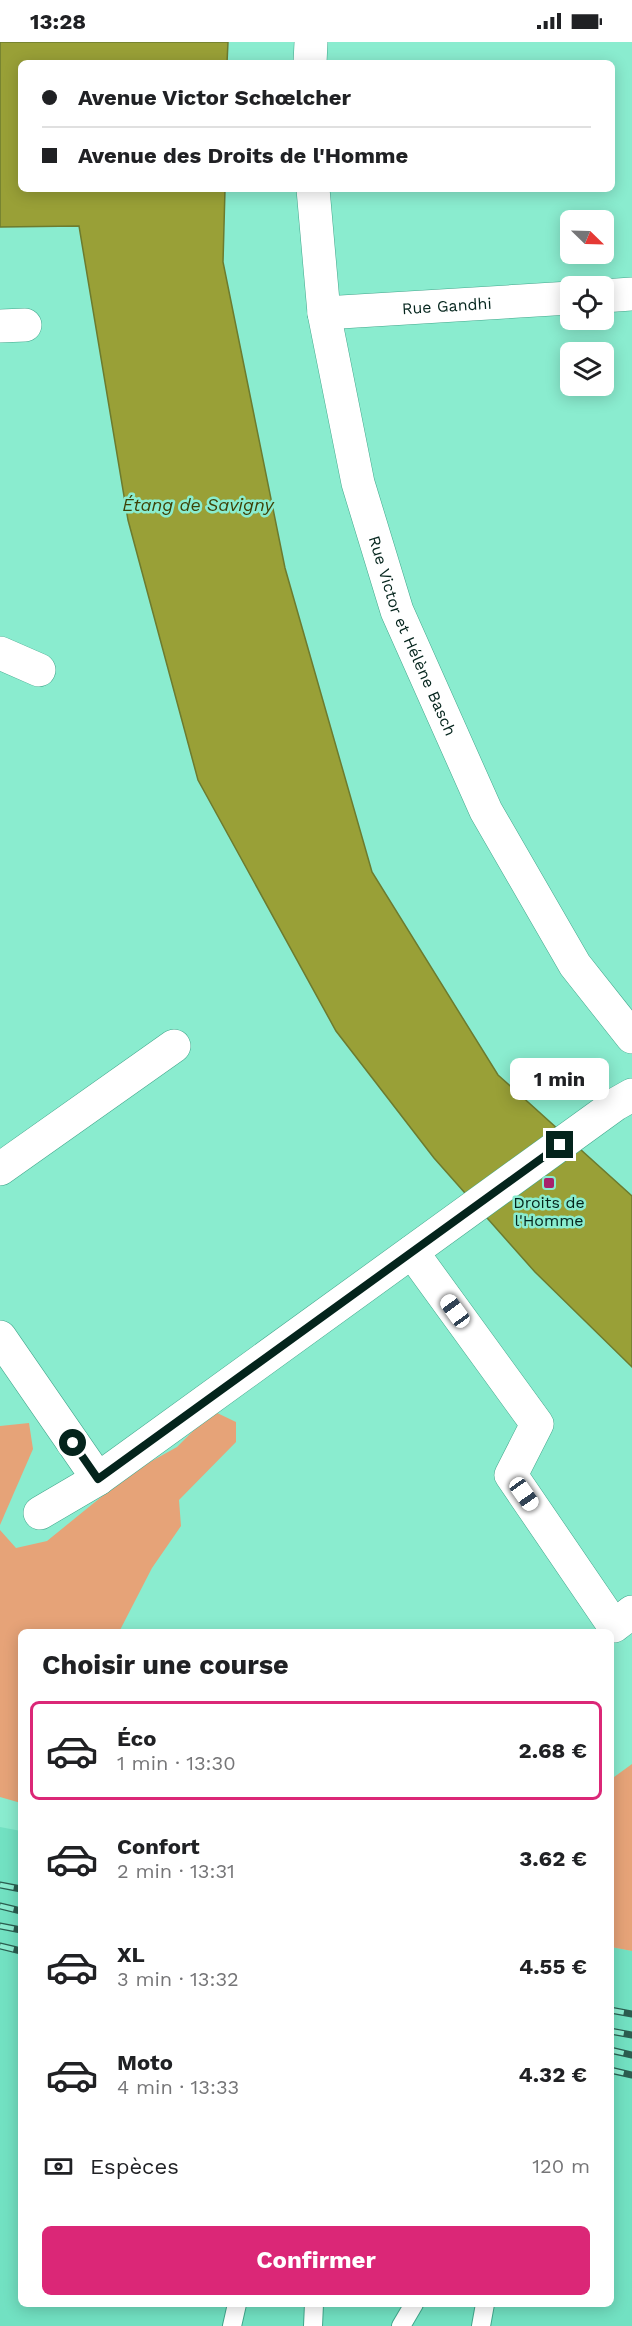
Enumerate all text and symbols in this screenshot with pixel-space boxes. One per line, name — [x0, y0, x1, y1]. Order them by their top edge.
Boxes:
text: 13:28 — [30, 9, 86, 34]
text: Avenue Victor Schœlcher — [78, 85, 351, 110]
text: Avenue des Droits de l'Homme — [78, 143, 408, 168]
north arrow — [560, 210, 614, 264]
map controls — [560, 210, 614, 396]
button: locate — [560, 276, 614, 330]
street label: Rue Gandhi — [401, 293, 492, 318]
button: layers — [560, 342, 614, 396]
water label: Étang de Savigny — [122, 494, 276, 515]
street label: Rue Victor et Hélène Basch — [365, 533, 461, 738]
callout: 1 min — [510, 1058, 610, 1100]
text: 1 min — [534, 1067, 585, 1091]
route end — [546, 1131, 573, 1158]
marker: Droits de l'Homme — [542, 1176, 556, 1190]
place label: Droits de l'Homme — [513, 1193, 585, 1230]
car — [437, 1291, 473, 1331]
route start — [59, 1429, 86, 1456]
car — [506, 1474, 542, 1514]
text: Choisir une course — [42, 1649, 289, 1681]
icon: car — [45, 1724, 99, 1778]
text: Éco — [117, 1726, 156, 1751]
text: 2.68 € — [519, 1738, 587, 1763]
text: 1 min · 13:30 — [117, 1751, 236, 1775]
icon: car — [45, 1832, 99, 1886]
text: Confort — [117, 1834, 200, 1859]
text: 3.62 € — [519, 1846, 587, 1871]
text: 2 min · 13:31 — [117, 1859, 235, 1883]
icon: car — [45, 1940, 99, 1994]
text: XL — [117, 1942, 145, 1967]
text: 4.55 € — [519, 1954, 587, 1979]
text: 3 min · 13:32 — [117, 1967, 239, 1991]
icon: car — [45, 2048, 99, 2102]
text: Moto — [117, 2050, 173, 2075]
text: 4.32 € — [519, 2062, 587, 2087]
text: 4 min · 13:33 — [117, 2075, 239, 2099]
icon: cash — [42, 2150, 75, 2183]
text: Espèces — [90, 2154, 179, 2179]
text: 120 m — [532, 2154, 590, 2178]
button: Confirmer — [42, 2226, 590, 2295]

